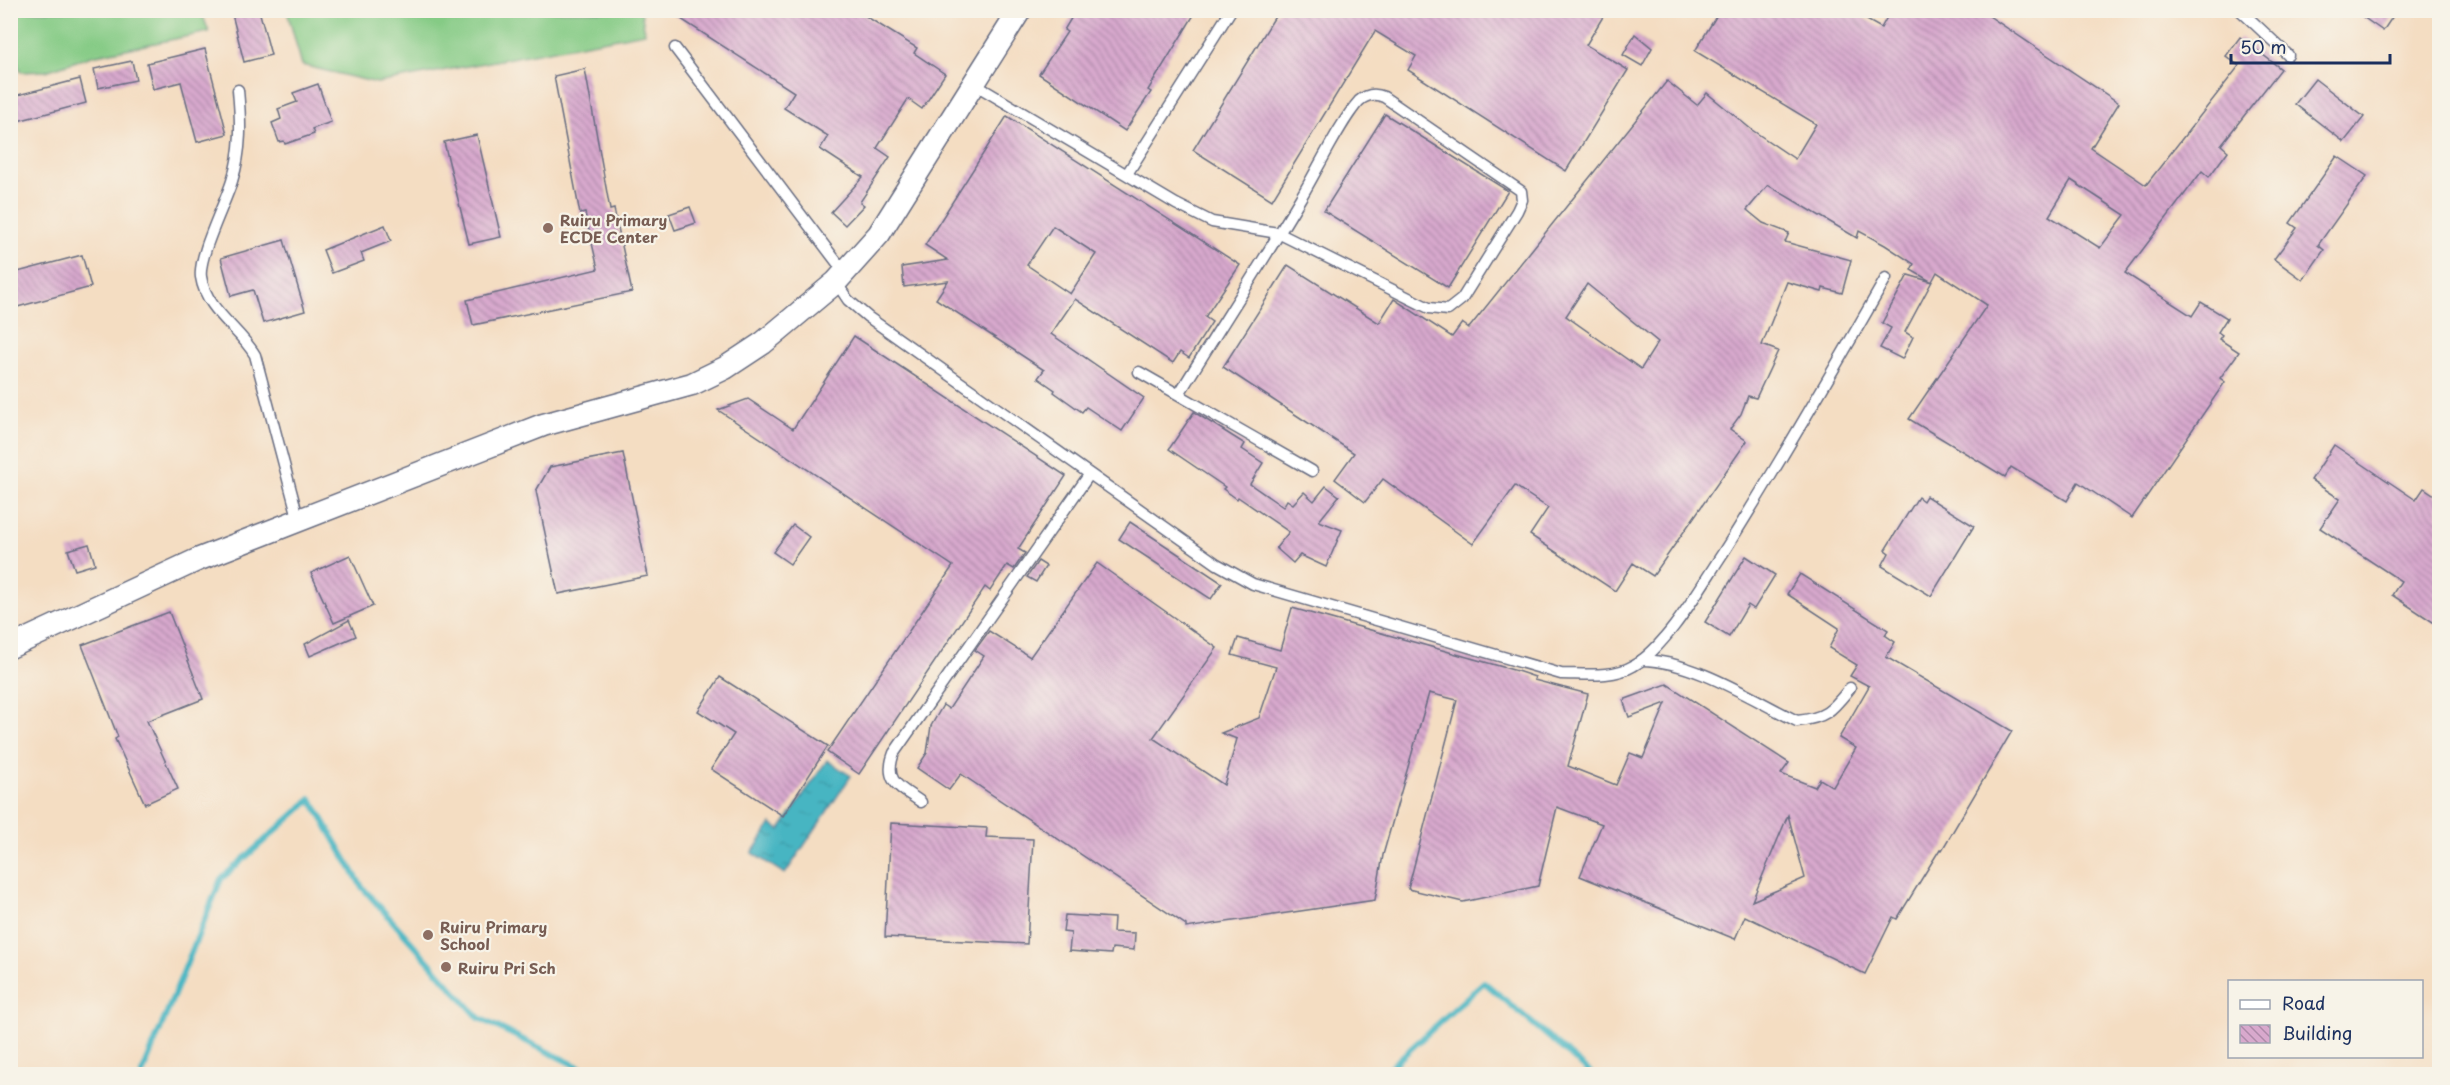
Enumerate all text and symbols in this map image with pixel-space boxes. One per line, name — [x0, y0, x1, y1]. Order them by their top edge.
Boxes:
scale bar — [2231, 27, 2390, 65]
text: 50 m — [2240, 33, 2287, 60]
place label: Ruiru Primary ECDE Center — [560, 208, 667, 248]
marker: Ruiru Primary ECDE Center — [541, 221, 555, 235]
place label: Ruiru Primary School — [440, 915, 547, 955]
marker: Ruiru Primary School — [421, 928, 435, 942]
place label: Ruiru Pri Sch — [458, 956, 556, 979]
marker: Ruiru Pri Sch — [439, 960, 453, 974]
legend — [2228, 980, 2423, 1058]
text: Road — [2282, 989, 2326, 1016]
text: Building — [2282, 1019, 2352, 1046]

